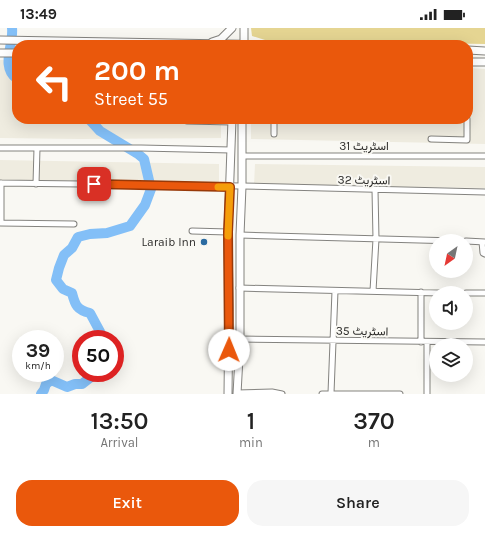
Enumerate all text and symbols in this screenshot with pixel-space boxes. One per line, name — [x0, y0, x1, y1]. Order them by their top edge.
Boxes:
text: 13:49 — [20, 5, 57, 23]
text: 200 m — [94, 54, 180, 87]
icon: left — [28, 56, 80, 108]
text: Street 55 — [94, 88, 168, 110]
street label: اسٹریٹ 31 — [339, 139, 389, 154]
pin — [77, 167, 111, 201]
icon: arrive — [83, 173, 105, 195]
street label: اسٹریٹ 32 — [338, 173, 390, 188]
north arrow — [429, 234, 473, 278]
map controls — [429, 234, 473, 382]
place label: Laraib Inn — [141, 235, 196, 249]
marker: Laraib Inn — [199, 237, 209, 247]
button: sound — [429, 286, 473, 330]
street label: اسٹریٹ 35 — [336, 324, 388, 339]
position arrow — [208, 329, 250, 371]
speed limit sign: 50 — [72, 330, 124, 382]
button: layers — [429, 338, 473, 382]
text: 39 — [26, 339, 50, 362]
text: km/h — [25, 360, 51, 372]
text: 13:50 — [90, 407, 149, 435]
text: 1 — [247, 407, 255, 435]
text: 370 — [353, 407, 395, 435]
text: Arrival — [100, 435, 138, 450]
text: min — [239, 435, 263, 450]
text: m — [368, 435, 380, 450]
button: Exit — [16, 480, 239, 526]
button: Share — [247, 480, 469, 526]

